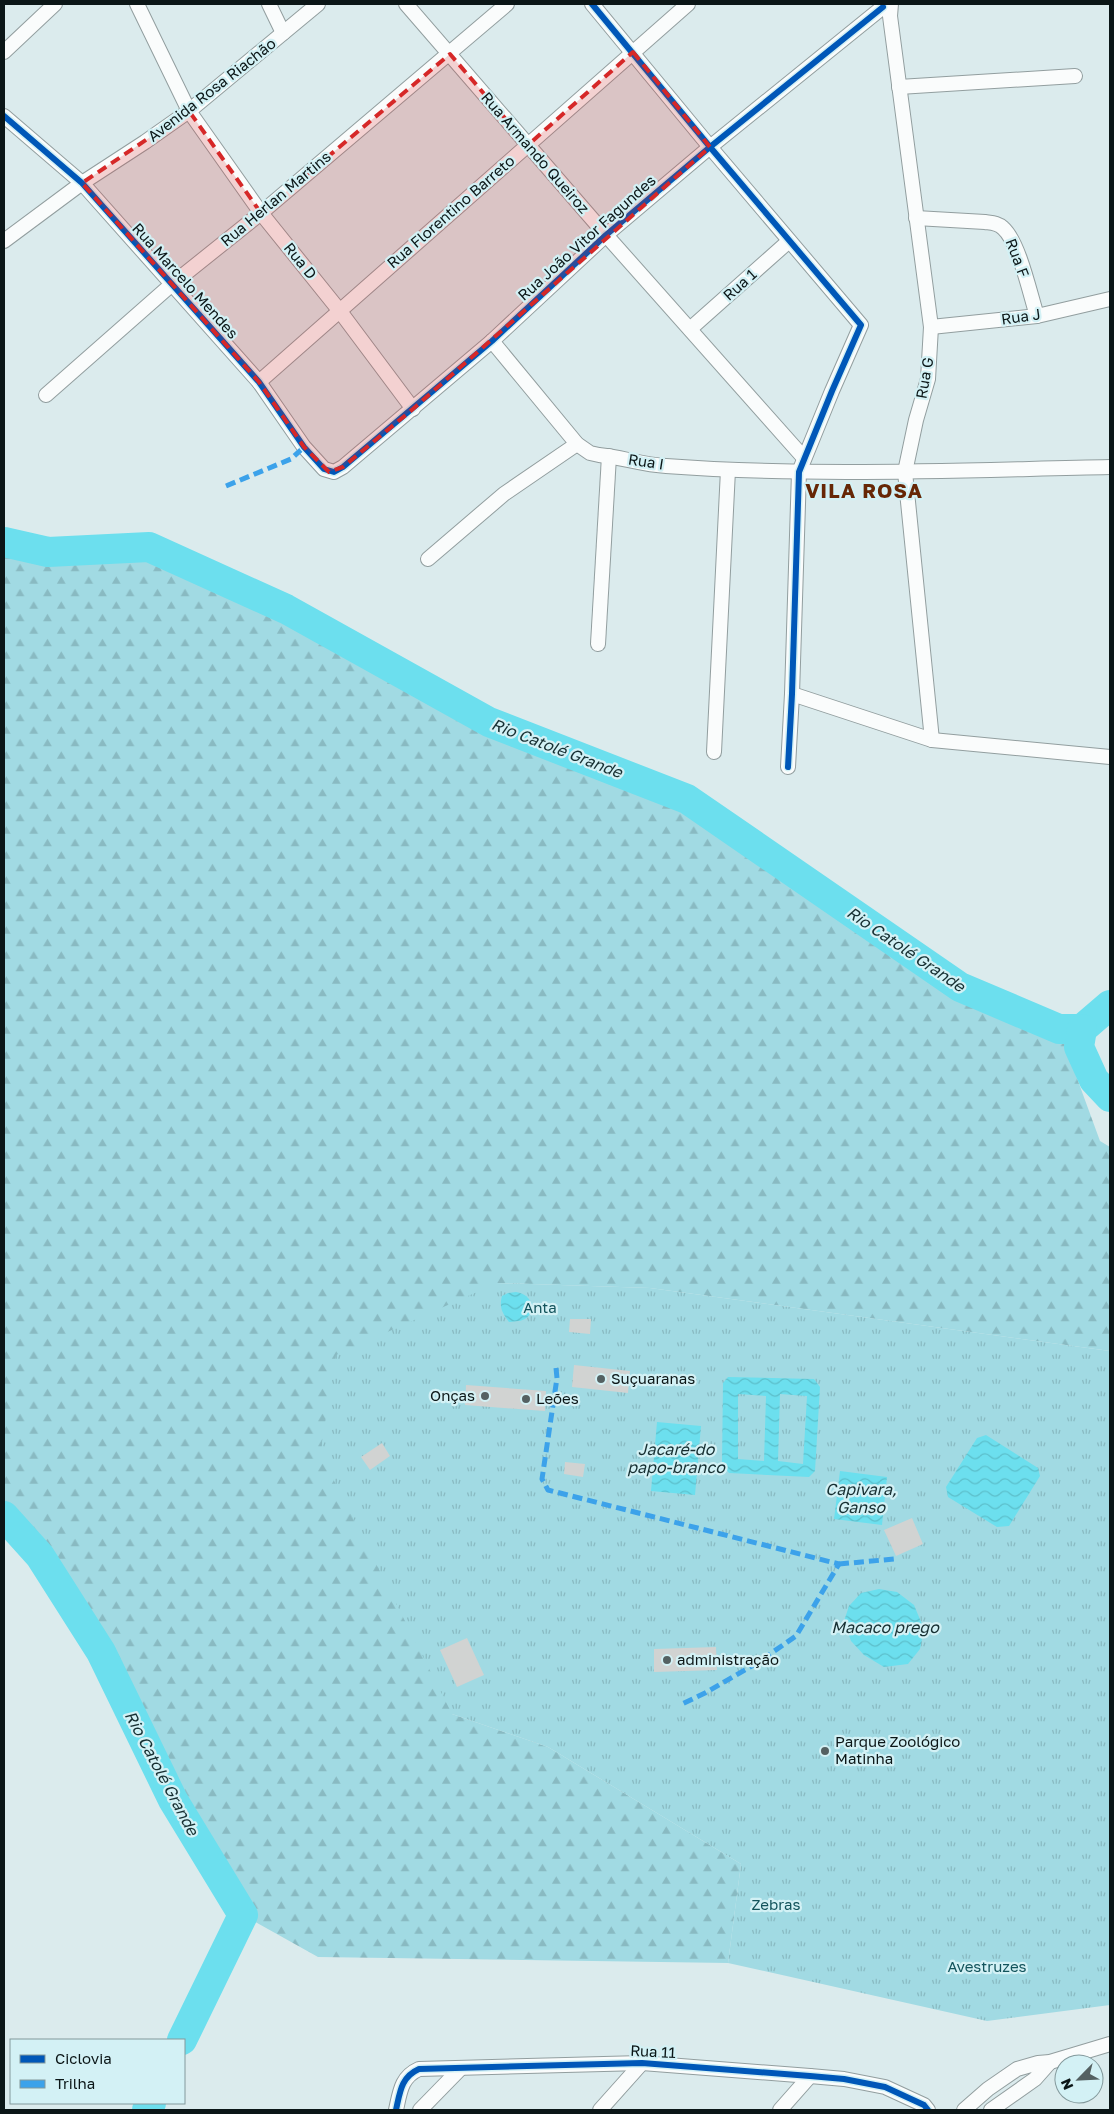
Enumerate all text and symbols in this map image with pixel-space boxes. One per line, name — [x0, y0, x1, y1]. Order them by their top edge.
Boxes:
street label: Avenida Rosa Riachão — [144, 34, 279, 145]
street label: Rua Armando Queiroz — [478, 88, 594, 217]
street label: Rua Herlan Martins — [217, 147, 334, 250]
street label: Rua Florentino Barreto — [383, 151, 518, 272]
street label: Rua João Vitor Fagundes — [514, 171, 659, 304]
street label: Rua Marcelo Mendes — [129, 219, 242, 342]
street label: Rua F — [1002, 236, 1034, 280]
street label: Rua D — [281, 239, 321, 282]
street label: Rua 1 — [719, 265, 760, 304]
street label: Rua J — [1000, 304, 1042, 328]
street label: Rua G — [912, 356, 937, 400]
street label: Rua I — [627, 449, 665, 473]
district label: VILA ROSA — [805, 478, 923, 502]
water label: Rio Catolé Grande — [489, 714, 627, 783]
water label: Rio Catolé Grande — [843, 902, 970, 997]
park label: Anta — [523, 1298, 557, 1316]
place label: Suçuaranas — [611, 1369, 695, 1387]
marker: Suçuaranas — [595, 1373, 607, 1385]
place label: Onças — [430, 1386, 475, 1404]
place label: Leões — [536, 1389, 579, 1407]
marker: Onças — [479, 1390, 491, 1402]
marker: Leões — [520, 1393, 532, 1405]
water label: Jacaré-do papo-branco — [627, 1439, 726, 1477]
water label: Capivara, Ganso — [825, 1479, 897, 1517]
water label: Macaco prego — [831, 1617, 940, 1637]
place label: administração — [677, 1650, 779, 1668]
marker: administração — [661, 1654, 673, 1666]
water label: Rio Catolé Grande — [121, 1707, 204, 1840]
place label: Parque Zoológico Matinha — [835, 1732, 960, 1767]
marker: Parque Zoológico Matinha — [819, 1745, 831, 1757]
park label: Zebras — [752, 1895, 800, 1913]
park label: Avestruzes — [947, 1957, 1027, 1975]
legend — [10, 2039, 185, 2104]
street label: Rua 11 — [630, 2041, 676, 2061]
text: Ciclovia — [55, 2049, 112, 2067]
north arrow — [1054, 2054, 1104, 2104]
text: Trilha — [55, 2074, 95, 2092]
text: N — [1057, 2076, 1077, 2093]

